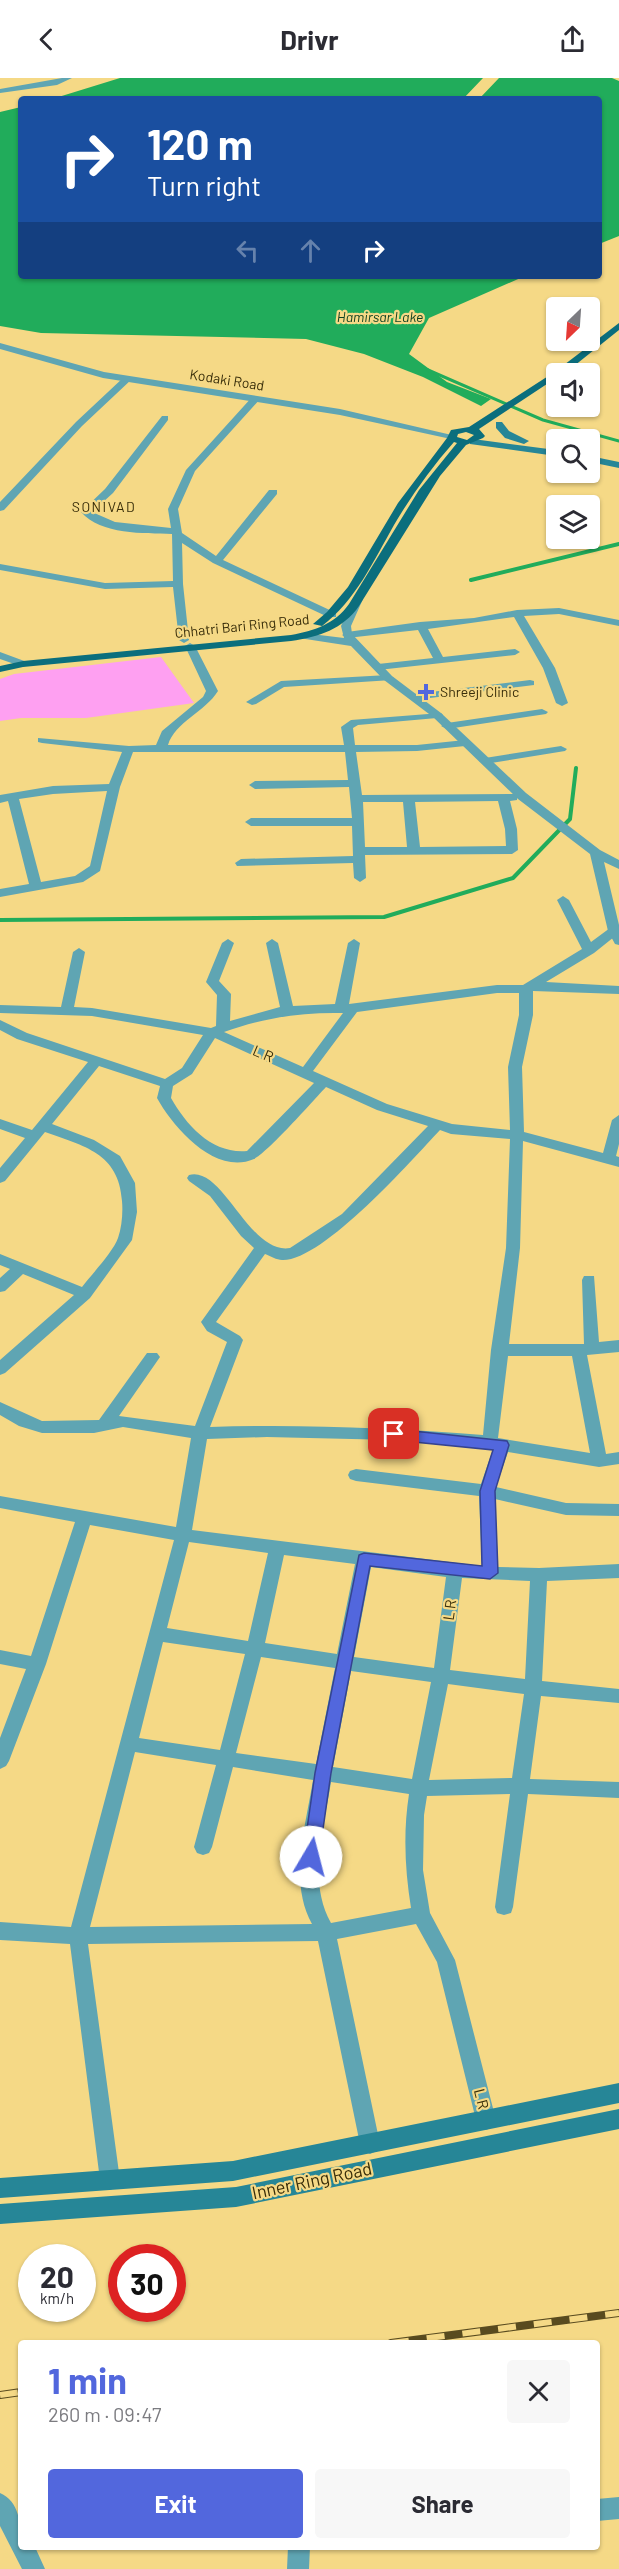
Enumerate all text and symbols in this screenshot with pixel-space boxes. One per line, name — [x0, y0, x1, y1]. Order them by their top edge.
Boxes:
icon: back — [30, 23, 63, 56]
text: Drivr — [280, 23, 339, 55]
icon: share — [556, 23, 589, 56]
text: 120 m — [147, 118, 253, 168]
icon: right — [48, 120, 126, 198]
text: Turn right — [147, 169, 261, 201]
icon: left — [231, 234, 264, 267]
icon: ahead — [294, 234, 327, 267]
icon: right — [357, 234, 390, 267]
north arrow — [546, 297, 600, 351]
map controls — [546, 297, 600, 549]
water label: Hamirsar Lake — [337, 308, 423, 325]
button: sound — [546, 363, 600, 417]
street label: Kodaki Road — [189, 365, 266, 394]
button: search — [546, 429, 600, 483]
button: layers — [546, 495, 600, 549]
district label: SONIVAD — [72, 498, 136, 515]
street label: Chhatri Bari Ring Road — [174, 610, 310, 641]
marker: Shreeji Clinic — [417, 683, 435, 701]
place label: Shreeji Clinic — [440, 683, 519, 700]
street label: L R — [250, 1041, 276, 1065]
pin — [368, 1408, 419, 1459]
icon: arrive — [377, 1417, 410, 1450]
street label: L R — [439, 1598, 459, 1621]
position arrow — [279, 1825, 343, 1889]
street label: L R — [471, 2087, 493, 2111]
street label: Inner Ring Road — [250, 2157, 374, 2203]
speed limit sign: 30 — [108, 2244, 186, 2322]
text: 20 — [40, 2258, 74, 2294]
text: km/h — [40, 2289, 74, 2307]
text: 1 min — [48, 2358, 127, 2401]
button: close — [507, 2360, 570, 2423]
text: 260 m · 09:47 — [48, 2402, 161, 2426]
button: Exit — [48, 2469, 303, 2538]
button: Share — [315, 2469, 570, 2538]

